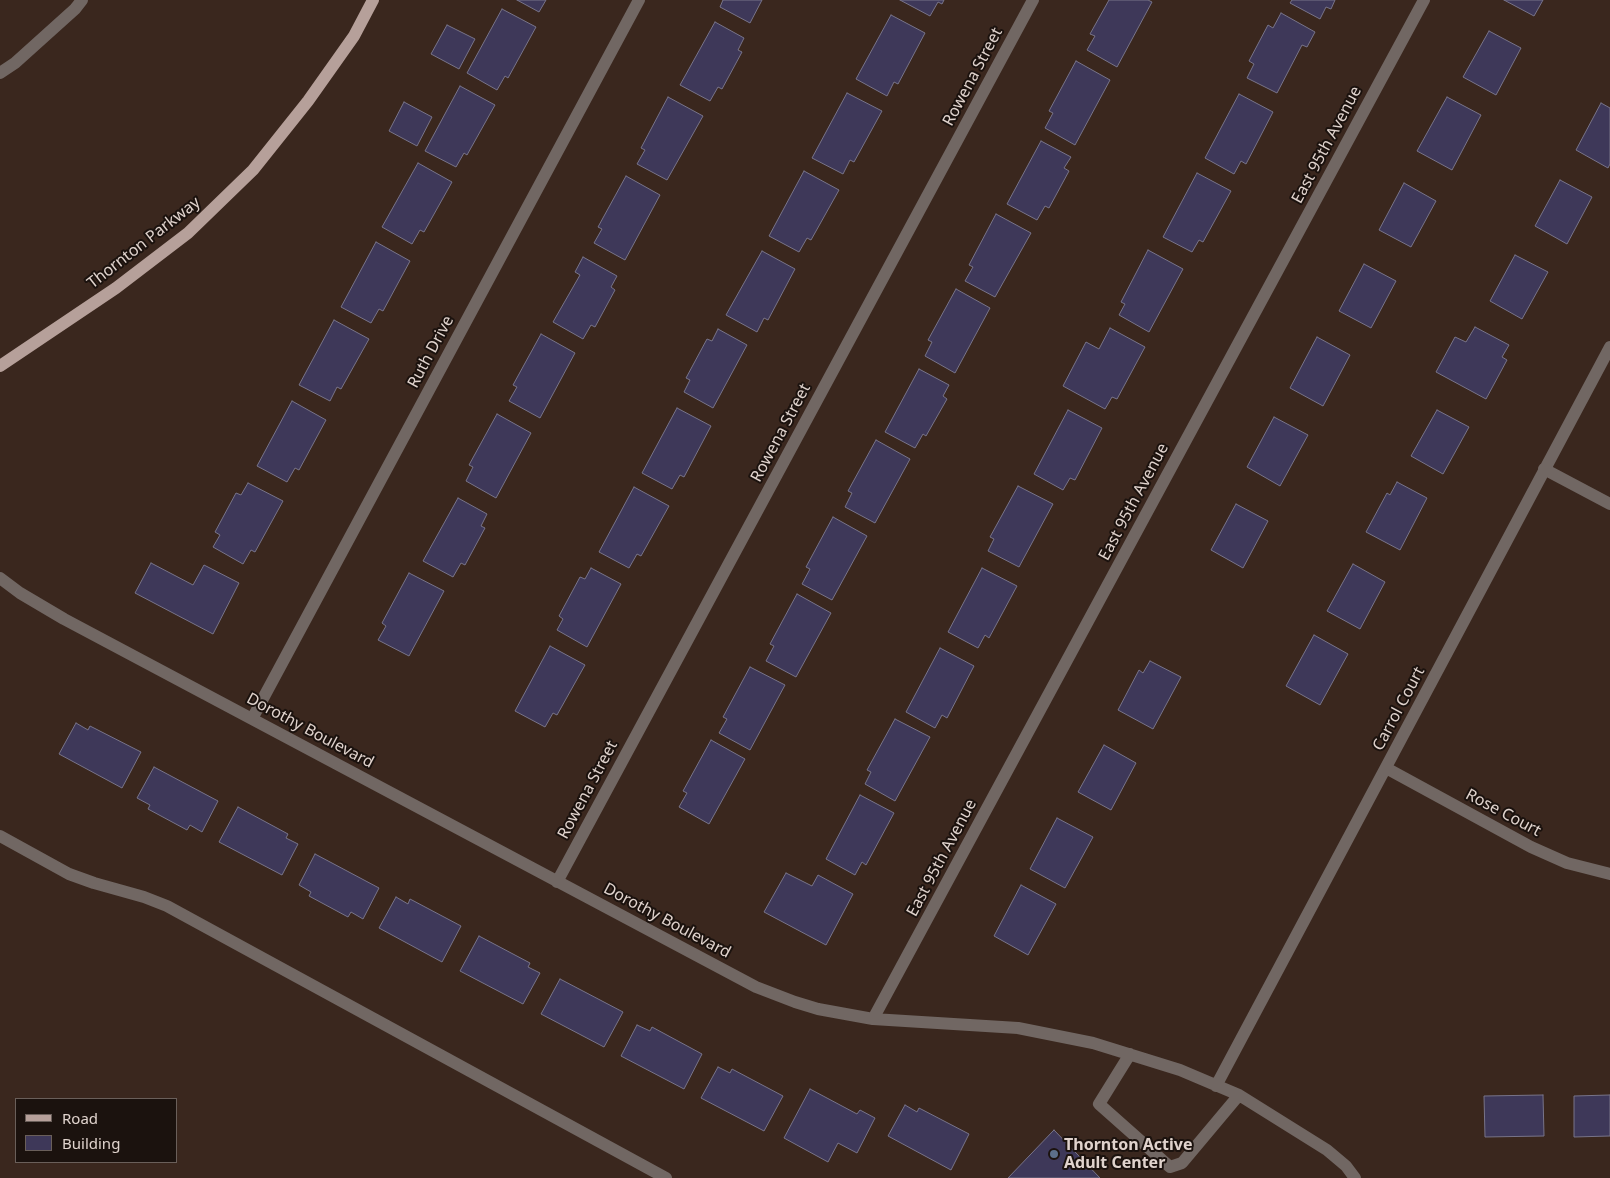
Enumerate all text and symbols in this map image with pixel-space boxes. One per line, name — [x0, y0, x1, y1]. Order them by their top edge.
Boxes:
street label: Rowena Street — [939, 25, 1007, 129]
street label: East 95th Avenue — [1288, 83, 1366, 207]
street label: Thornton Parkway — [84, 193, 204, 293]
street label: Ruth Drive — [404, 313, 458, 391]
street label: Rowena Street — [747, 381, 815, 485]
street label: East 95th Avenue — [1095, 440, 1173, 564]
street label: Carrol Court — [1369, 664, 1429, 754]
street label: Dorothy Boulevard — [243, 689, 377, 773]
street label: Rowena Street — [554, 738, 622, 842]
street label: Rose Court — [1462, 785, 1544, 841]
street label: East 95th Avenue — [903, 796, 981, 920]
street label: Dorothy Boulevard — [600, 879, 734, 963]
legend — [15, 1098, 178, 1163]
text: Road — [62, 1108, 98, 1128]
text: Building — [62, 1133, 120, 1153]
place label: Thornton Active Adult Center — [1064, 1135, 1192, 1173]
marker: Thornton Active Adult Center — [1048, 1148, 1060, 1160]

